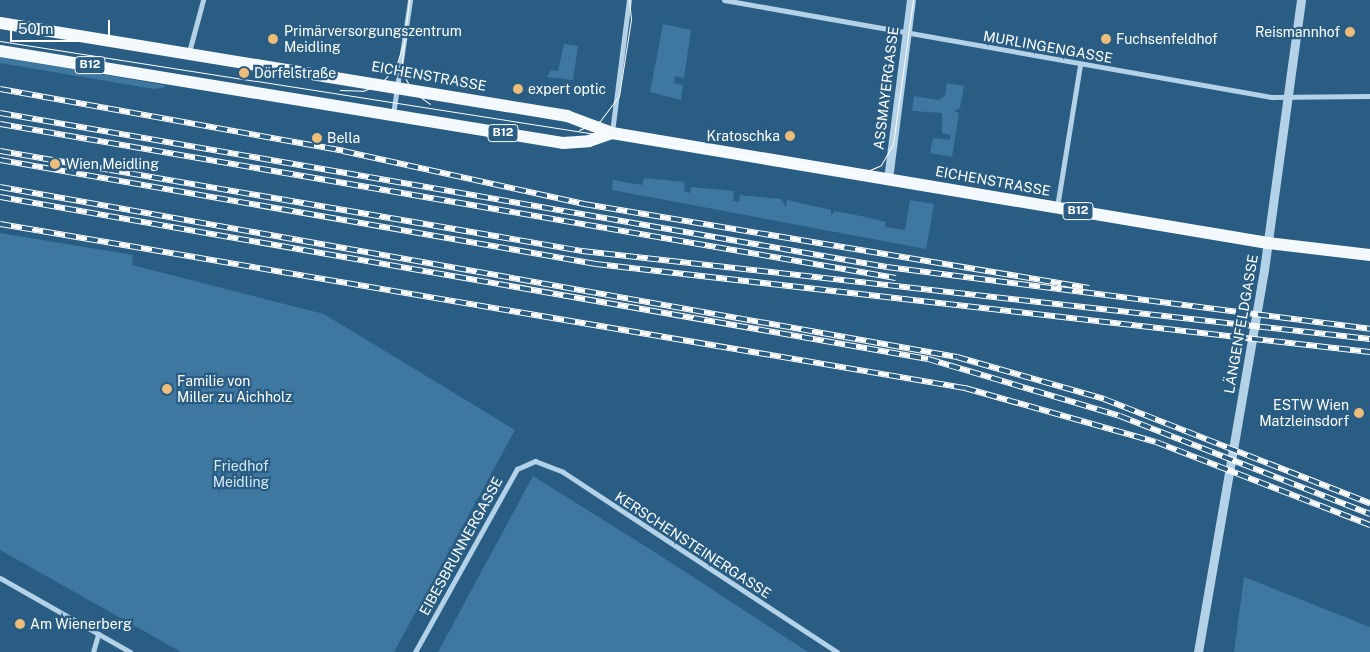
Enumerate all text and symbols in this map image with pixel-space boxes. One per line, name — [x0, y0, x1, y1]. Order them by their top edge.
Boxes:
scale bar — [12, 10, 112, 42]
text: 50 m — [18, 20, 53, 37]
place label: Primärversorgungszentrum Meidling — [284, 23, 462, 56]
place label: Reismannhof — [1255, 24, 1340, 40]
street label: ASSMAYERGASSE — [870, 25, 902, 151]
marker: Reismannhof — [1344, 26, 1356, 38]
street label: MURLINGENGASSE — [982, 27, 1114, 67]
place label: Fuchsenfeldhof — [1116, 31, 1218, 47]
marker: Primärversorgungszentrum Meidling — [266, 32, 280, 46]
marker: Fuchsenfeldhof — [1100, 33, 1112, 45]
road number: B12 — [74, 56, 106, 74]
street label: EICHENSTRASSE — [370, 58, 488, 94]
place label: Dörfelstraße — [254, 65, 336, 81]
marker: Dörfelstraße — [238, 67, 250, 79]
place label: expert optic — [528, 81, 606, 97]
marker: expert optic — [512, 83, 524, 95]
road number: B12 — [487, 124, 519, 142]
place label: Kratoschka — [707, 128, 780, 144]
place label: Bella — [327, 130, 360, 146]
marker: Kratoschka — [784, 130, 796, 142]
marker: Bella — [311, 132, 323, 144]
place label: Wien Meidling — [66, 156, 159, 172]
marker: Wien Meidling — [48, 157, 62, 171]
street label: EICHENSTRASSE — [934, 163, 1052, 199]
road number: B12 — [1062, 202, 1094, 220]
street label: LÄNGENFELDGASSE — [1221, 253, 1261, 395]
place label: Familie von Miller zu Aichholz — [177, 373, 292, 406]
marker: Familie von Miller zu Aichholz — [161, 383, 173, 395]
place label: ESTW Wien Matzleinsdorf — [1259, 397, 1349, 430]
marker: ESTW Wien Matzleinsdorf — [1353, 407, 1365, 419]
park label: Friedhof Meidling — [213, 458, 269, 491]
street label: EIBESBRUNNERGASSE — [416, 474, 506, 618]
street label: KERSCHENSTEINERGASSE — [612, 488, 774, 602]
place label: Am Wienerberg — [30, 616, 132, 632]
marker: Am Wienerberg — [14, 618, 26, 630]

